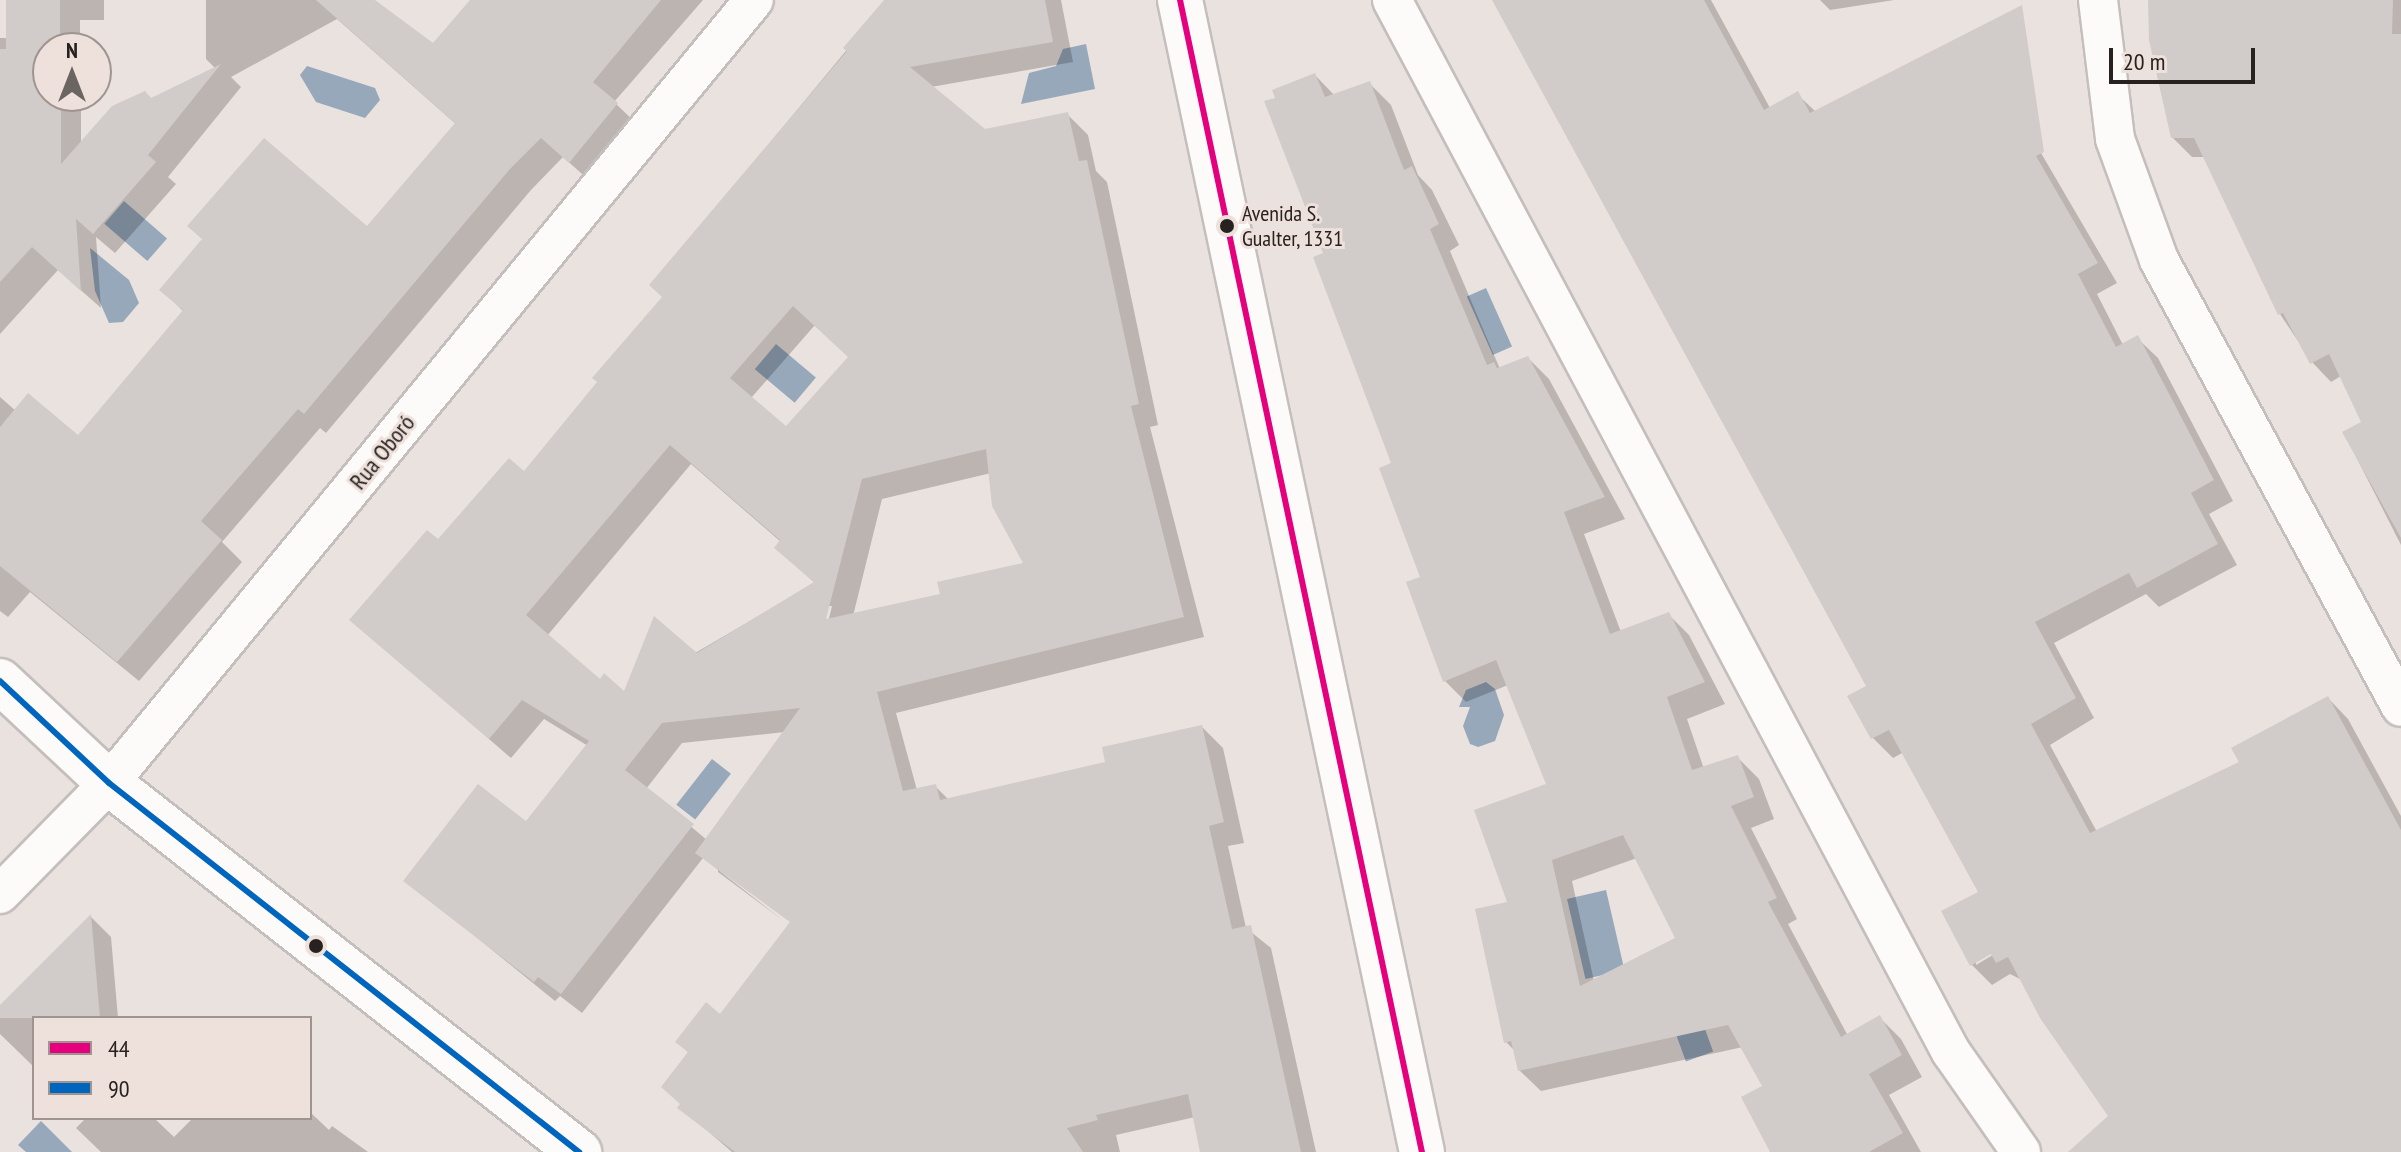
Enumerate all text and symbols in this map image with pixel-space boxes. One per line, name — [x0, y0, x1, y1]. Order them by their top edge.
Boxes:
north arrow — [32, 32, 112, 112]
scale bar — [2113, 32, 2259, 82]
text: N — [66, 36, 78, 64]
text: 20 m — [2123, 46, 2165, 77]
place label: Avenida S. Gualter, 1331 — [1242, 200, 1344, 252]
marker: Avenida S. Gualter, 1331 — [1219, 218, 1235, 234]
street label: Rua Oboró — [343, 409, 421, 495]
unlabelled marker — [308, 938, 324, 954]
legend — [32, 1016, 312, 1120]
text: 44 — [108, 1033, 130, 1064]
text: 90 — [108, 1073, 130, 1104]

